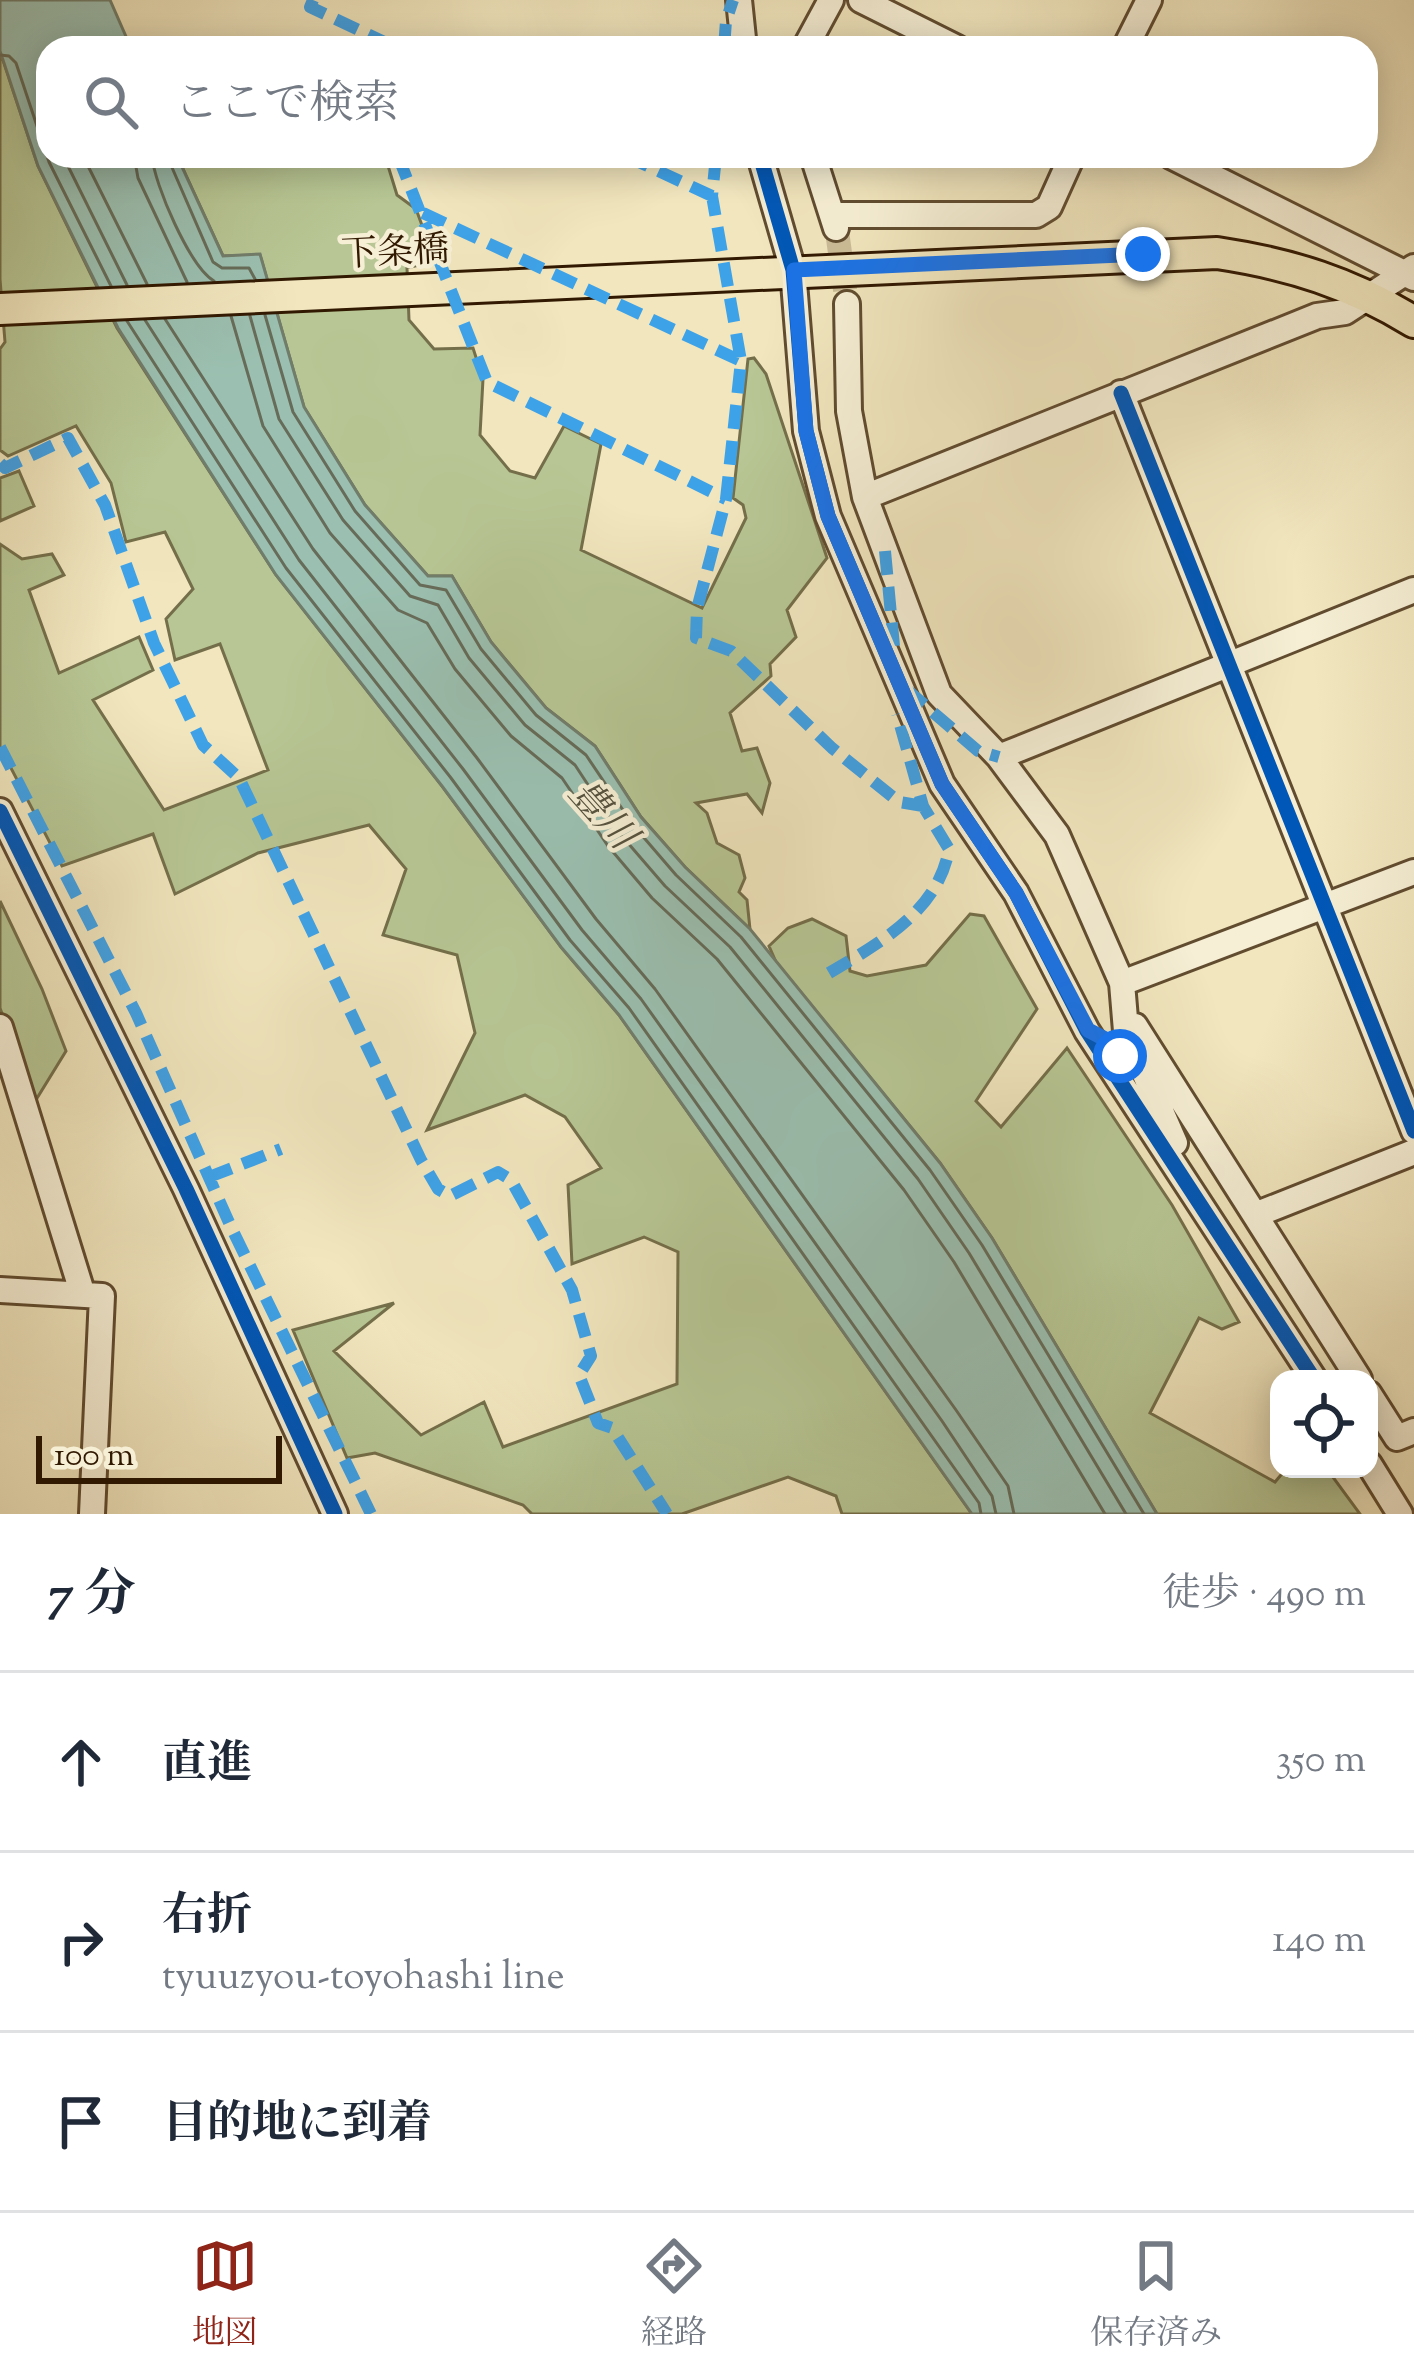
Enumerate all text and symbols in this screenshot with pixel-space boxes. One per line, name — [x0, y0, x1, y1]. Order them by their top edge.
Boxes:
search box — [36, 36, 1378, 168]
icon: search — [78, 69, 144, 135]
text: ここで検索 — [174, 74, 399, 139]
street label: 下条橋 — [340, 225, 451, 283]
route end — [1116, 227, 1170, 281]
water label: 豊川 — [553, 769, 650, 867]
route start — [1093, 1029, 1147, 1083]
map controls — [1270, 1370, 1378, 1478]
button: locate — [1270, 1370, 1378, 1478]
scale bar — [36, 1430, 282, 1483]
text: 100 m — [54, 1433, 134, 1481]
text: 7 分 — [48, 1561, 135, 1634]
text: 徒歩 · 490 m — [1162, 1568, 1366, 1624]
icon: ahead — [48, 1729, 114, 1795]
text: 直進 — [162, 1734, 252, 1799]
text: 350 m — [1276, 1734, 1366, 1790]
text: 右折 — [162, 1886, 252, 1951]
icon: right — [48, 1909, 114, 1975]
text: 140 m — [1272, 1914, 1366, 1970]
text: tyuuzyou-toyohashi line — [162, 1951, 565, 2007]
icon: arrive — [48, 2089, 114, 2155]
text: 目的地に到着 — [162, 2094, 432, 2159]
tab: 地図 — [192, 2233, 258, 2359]
tab: 経路 — [641, 2233, 707, 2359]
tab: 保存済み — [1090, 2233, 1222, 2359]

